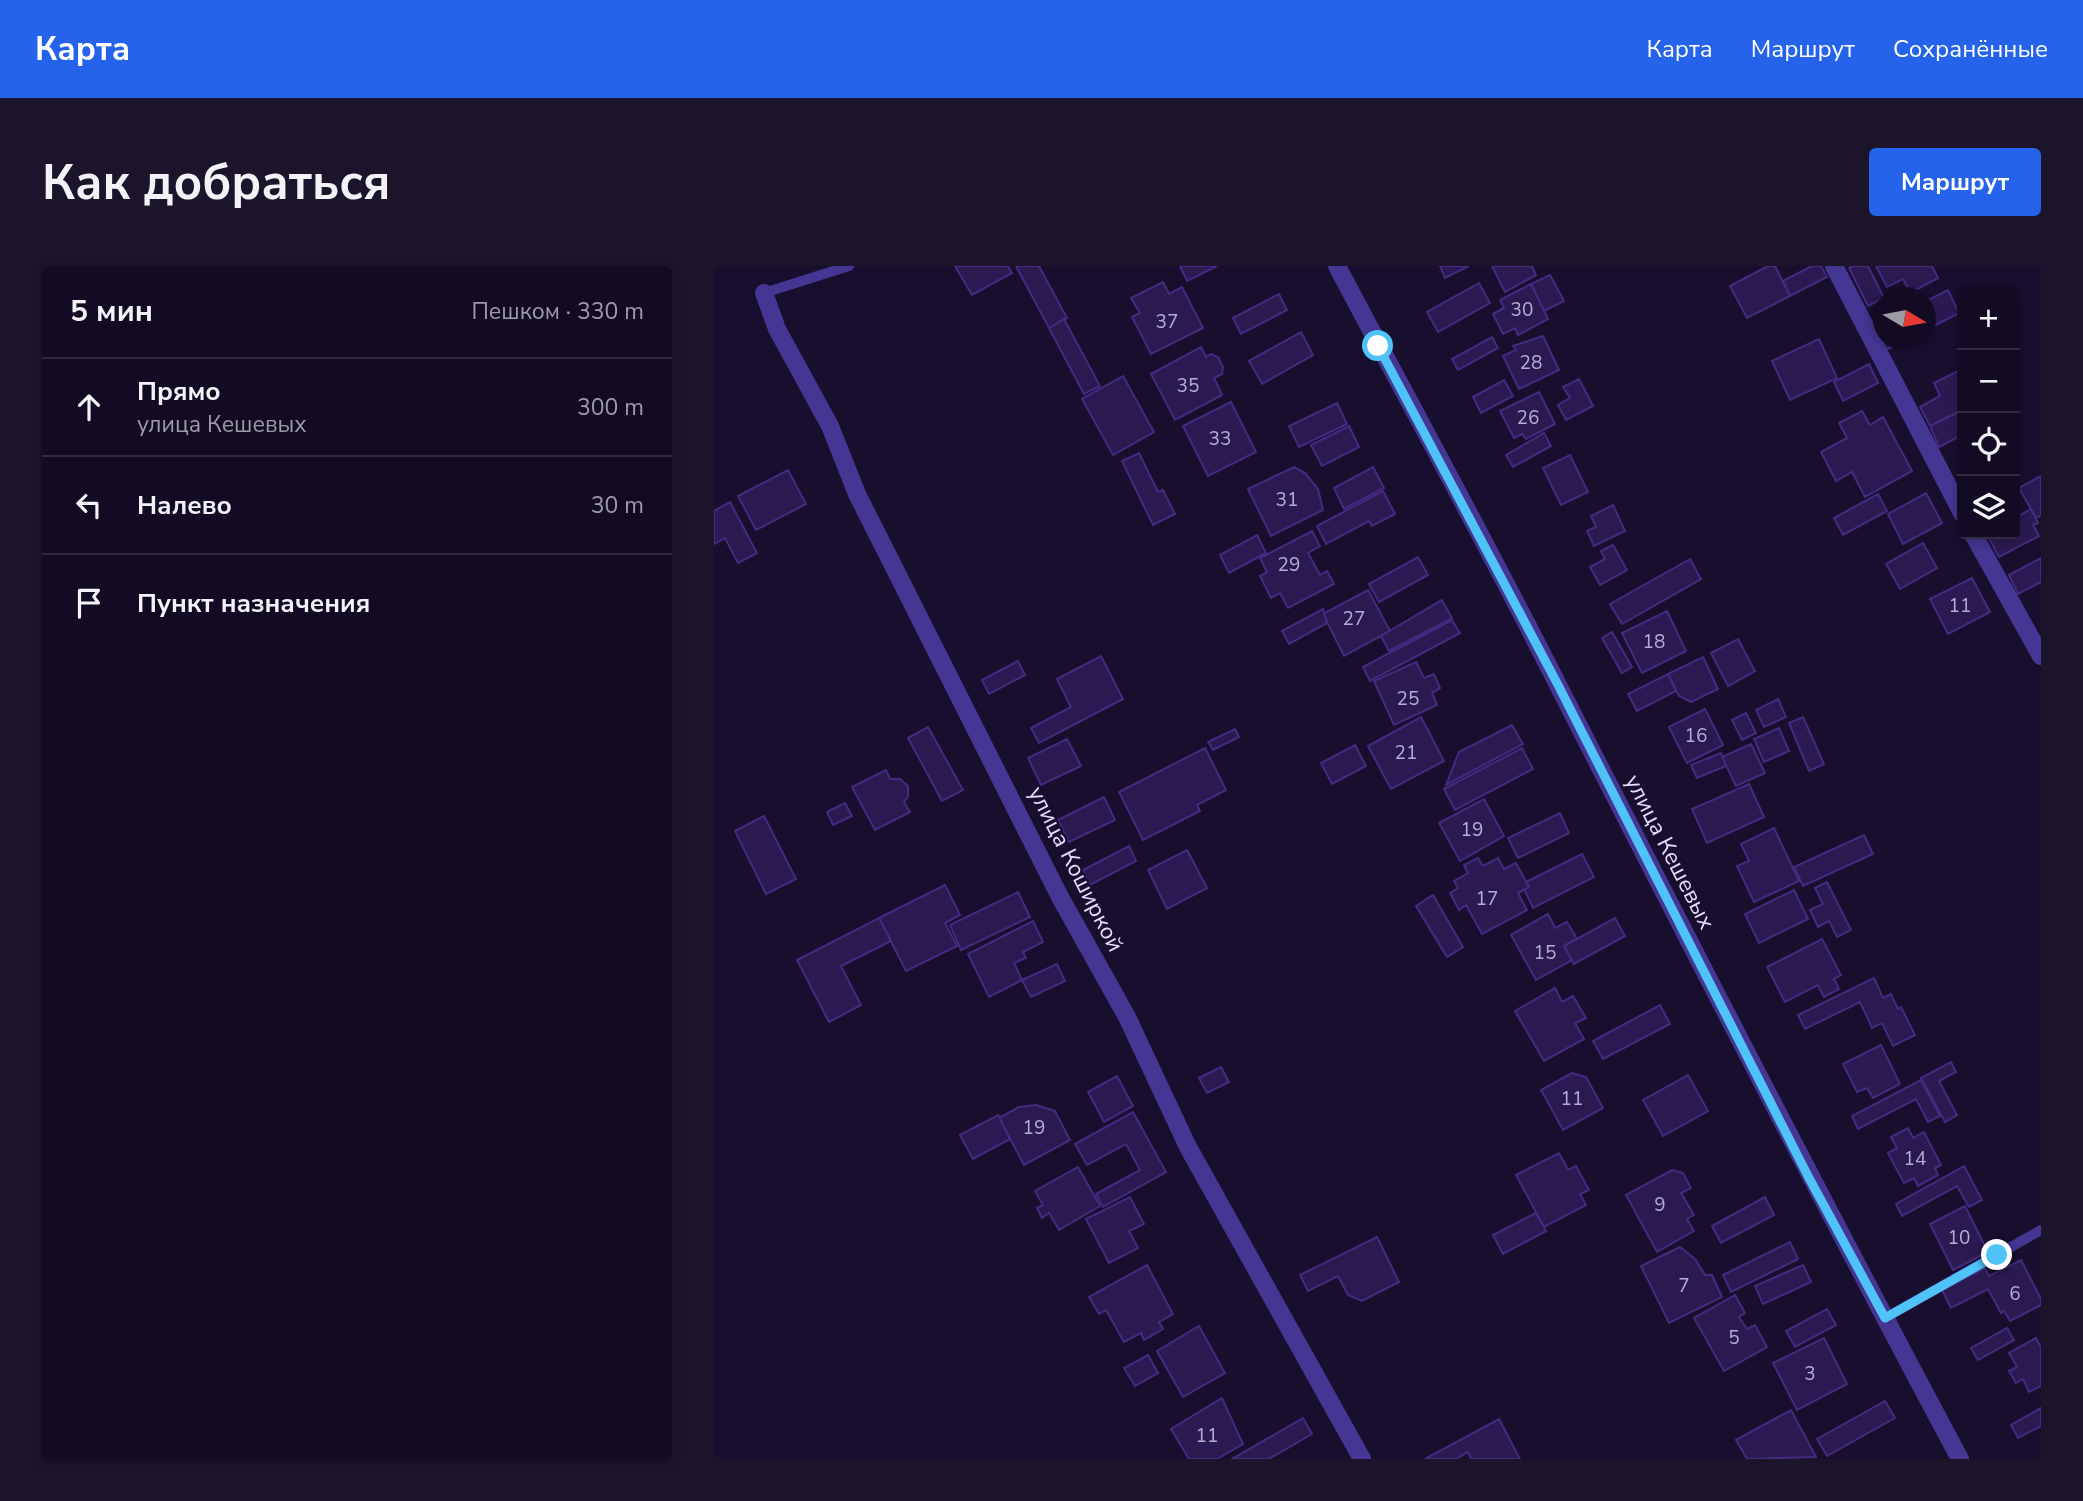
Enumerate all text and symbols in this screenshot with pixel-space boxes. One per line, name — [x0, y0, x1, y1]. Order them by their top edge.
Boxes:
text: Карта — [35, 27, 130, 72]
text: Карта — [1647, 33, 1713, 65]
text: Маршрут — [1751, 33, 1855, 65]
text: Сохранённые — [1893, 33, 2048, 65]
button: Маршрут — [1869, 148, 2041, 216]
text: Как добраться — [42, 149, 390, 216]
north arrow — [1873, 287, 1936, 350]
map controls — [1957, 287, 2020, 539]
button: + — [1957, 287, 2020, 350]
text: 5 мин — [70, 291, 153, 332]
text: Пешком · 330 m — [471, 296, 644, 327]
house number: 30 — [1511, 297, 1533, 323]
house number: 37 — [1156, 309, 1178, 335]
route start — [1362, 330, 1393, 361]
house number: 28 — [1520, 350, 1542, 376]
button: − — [1957, 350, 2020, 413]
house number: 35 — [1177, 373, 1199, 399]
text: Прямо — [137, 374, 221, 409]
icon: ahead — [70, 388, 108, 426]
text: 300 m — [577, 392, 644, 423]
house number: 26 — [1517, 405, 1539, 431]
text: улица Кешевых — [137, 409, 307, 440]
button: locate — [1957, 413, 2020, 476]
house number: 33 — [1209, 426, 1231, 452]
button: layers — [1957, 476, 2020, 539]
icon: left — [70, 486, 108, 524]
house number: 31 — [1276, 487, 1298, 513]
text: Налево — [137, 488, 232, 523]
text: 30 m — [591, 490, 644, 521]
house number: 29 — [1278, 552, 1300, 578]
icon: arrive — [70, 584, 108, 622]
text: Пункт назначения — [137, 586, 370, 621]
house number: 11 — [1949, 593, 1971, 619]
house number: 27 — [1343, 606, 1365, 632]
house number: 18 — [1643, 629, 1665, 655]
house number: 25 — [1397, 686, 1419, 712]
house number: 16 — [1685, 723, 1707, 749]
house number: 21 — [1395, 740, 1417, 766]
street label: улица Кешевых — [1618, 769, 1722, 935]
street label: улица Коширкой — [1021, 781, 1131, 957]
house number: 19 — [1461, 817, 1483, 843]
house number: 17 — [1476, 886, 1498, 912]
house number: 15 — [1534, 940, 1556, 966]
house number: 11 — [1561, 1086, 1583, 1112]
house number: 19 — [1023, 1115, 1045, 1141]
house number: 14 — [1904, 1146, 1926, 1172]
house number: 9 — [1654, 1192, 1666, 1218]
house number: 10 — [1948, 1225, 1970, 1251]
route end — [1981, 1239, 2012, 1270]
house number: 7 — [1678, 1273, 1690, 1299]
house number: 6 — [2009, 1281, 2021, 1307]
house number: 5 — [1728, 1325, 1740, 1351]
house number: 3 — [1804, 1361, 1816, 1387]
house number: 11 — [1196, 1423, 1218, 1449]

